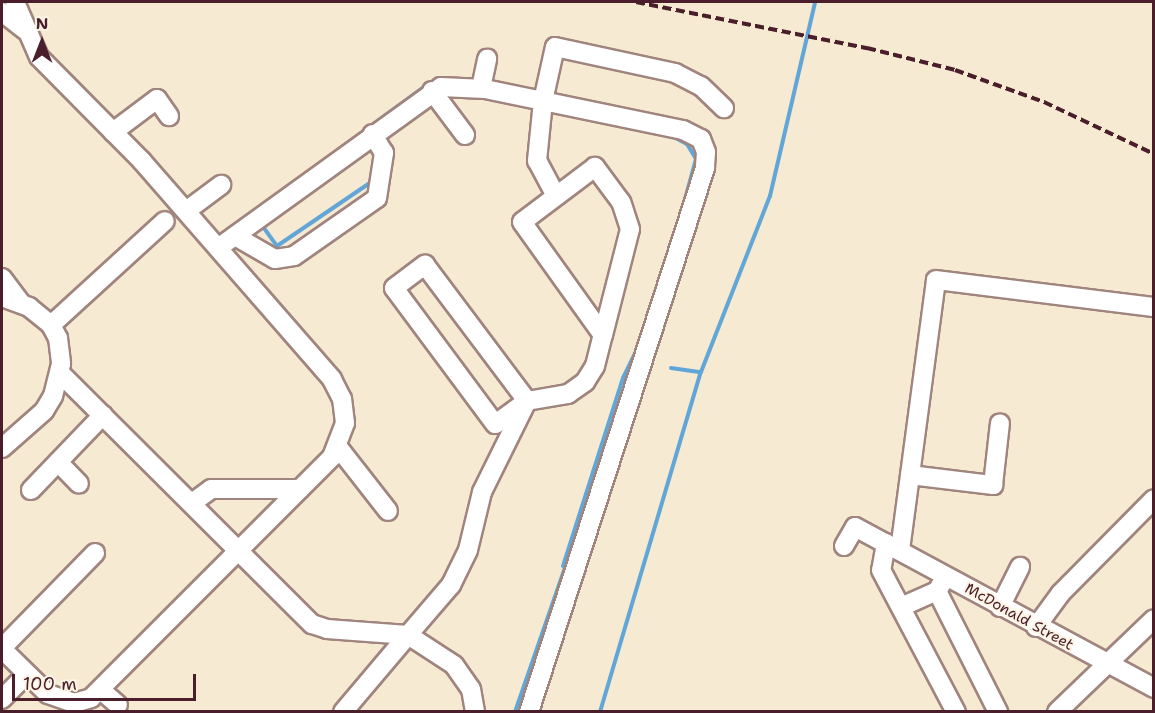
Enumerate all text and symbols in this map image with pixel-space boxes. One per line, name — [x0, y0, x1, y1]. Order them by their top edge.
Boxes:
north arrow — [12, 12, 72, 72]
text: N — [36, 13, 48, 34]
street label: McDonald Street — [961, 580, 1077, 654]
scale bar — [15, 662, 200, 700]
text: 100 m — [23, 672, 77, 696]

